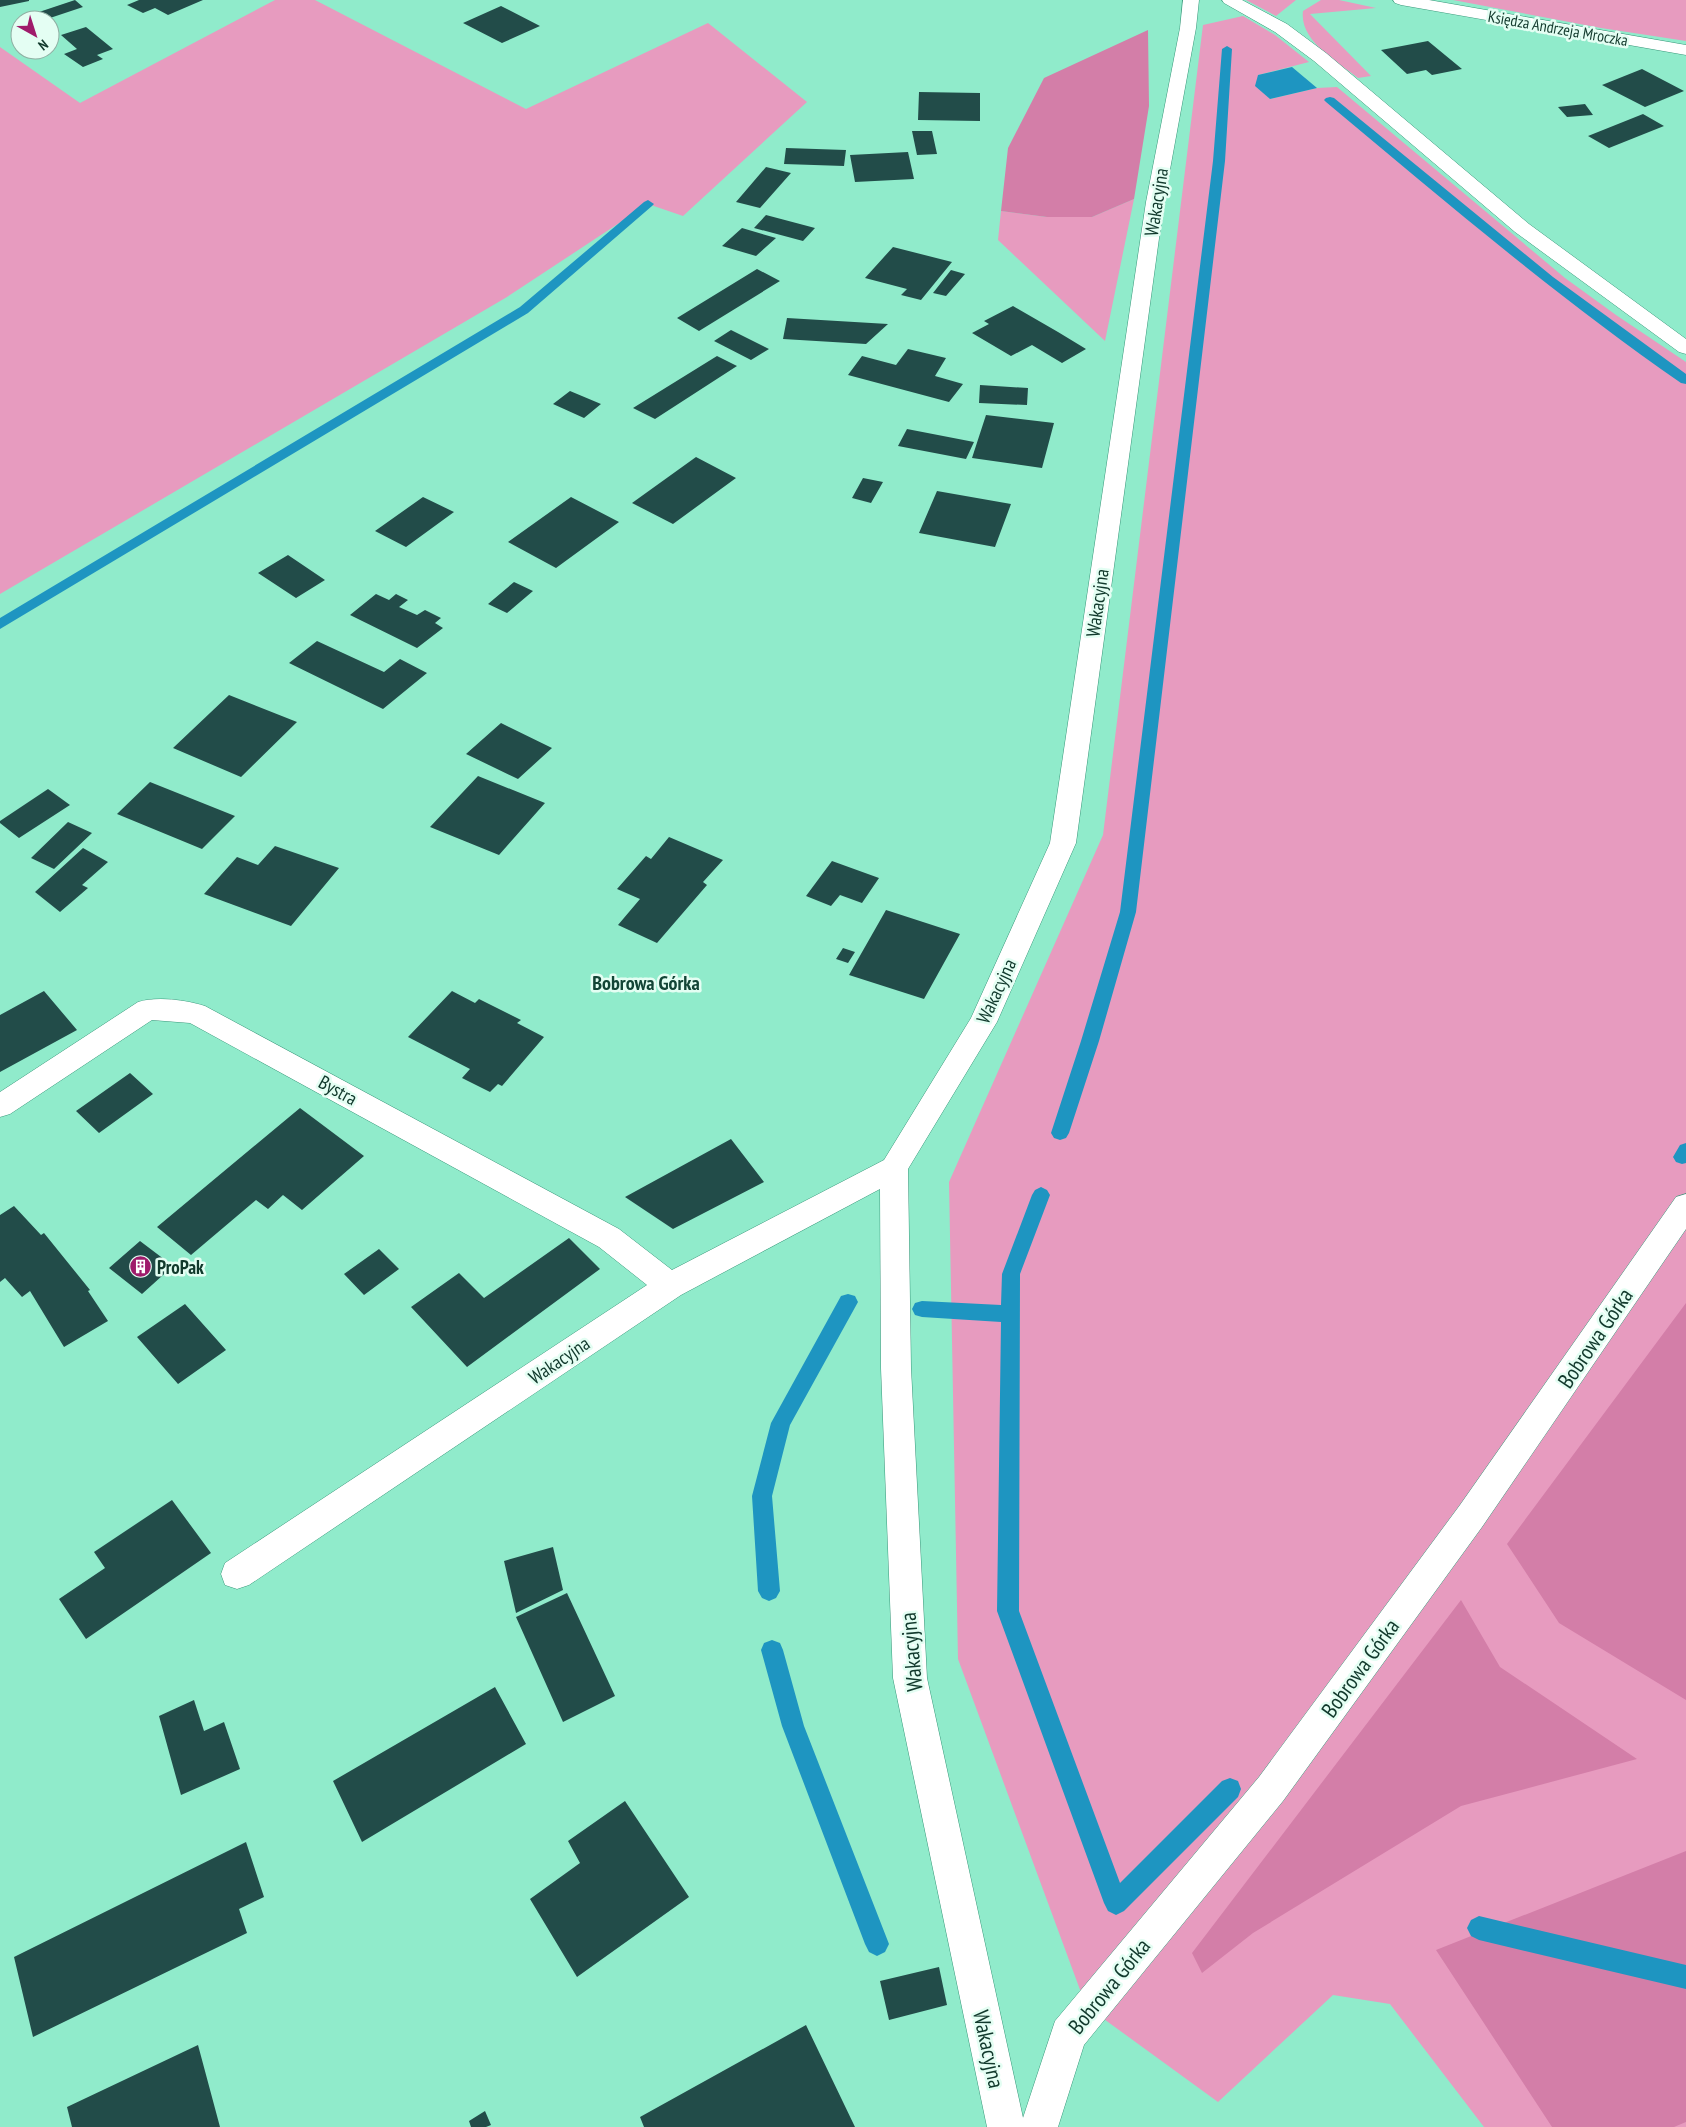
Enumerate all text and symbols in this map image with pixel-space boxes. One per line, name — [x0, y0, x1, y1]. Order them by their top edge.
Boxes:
street label: Księdza Andrzeja Mroczka — [1486, 6, 1630, 50]
north arrow — [10, 10, 60, 60]
text: N — [35, 36, 52, 54]
street label: Wakacyjna — [1139, 166, 1173, 238]
street label: Wakacyjna — [1080, 567, 1114, 639]
street label: Wakacyjna — [971, 955, 1021, 1027]
district label: Bobrowa Górka — [592, 970, 700, 996]
street label: Bystra — [314, 1070, 362, 1110]
building icon: ProPak — [129, 1255, 153, 1279]
place label: ProPak — [157, 1255, 204, 1279]
street label: Bobrowa Górka — [1551, 1283, 1639, 1393]
street label: Wakacyjna — [524, 1331, 594, 1389]
street label: Wakacyjna — [894, 1611, 928, 1693]
street label: Bobrowa Górka — [1315, 1613, 1405, 1723]
street label: Bobrowa Górka — [1062, 1933, 1156, 2039]
street label: Wakacyjna — [967, 2007, 1011, 2091]

